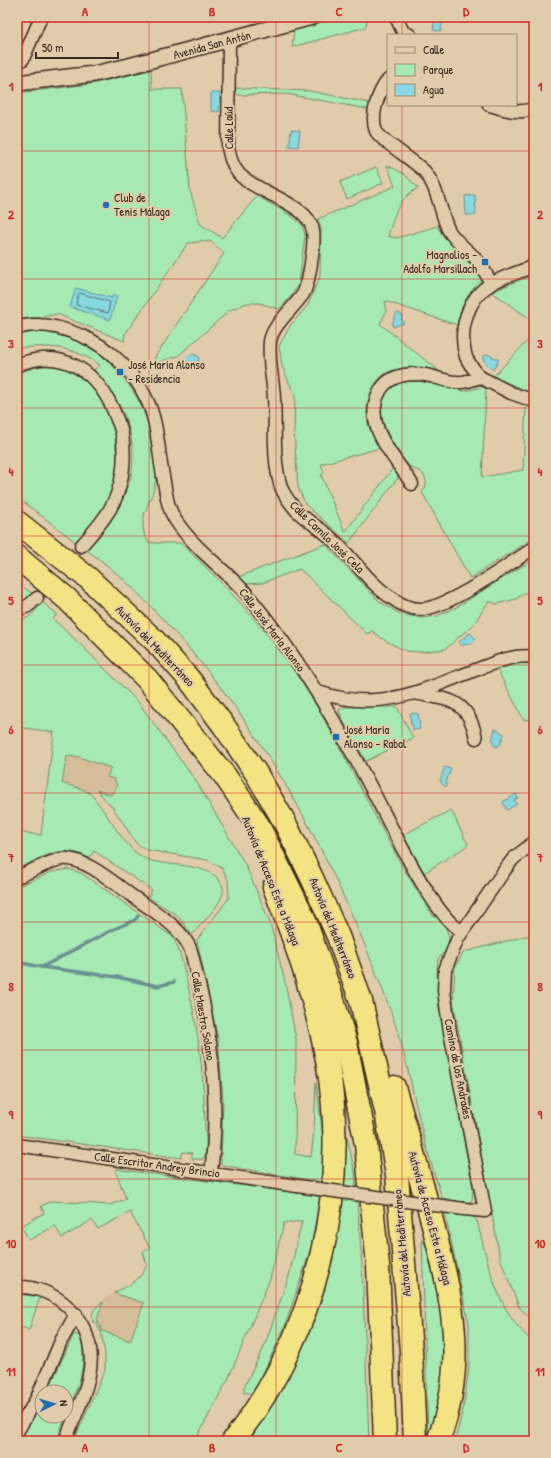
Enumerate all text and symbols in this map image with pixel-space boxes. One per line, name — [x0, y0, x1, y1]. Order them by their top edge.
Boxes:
text: A — [82, 2, 89, 20]
text: B — [209, 2, 216, 20]
text: C — [335, 2, 343, 20]
text: D — [463, 2, 470, 20]
street label: Avenida San Antón — [171, 26, 253, 63]
scale bar — [36, 34, 118, 60]
legend — [387, 34, 517, 106]
text: 50 m — [42, 39, 63, 56]
text: Calle — [423, 41, 444, 58]
text: Parque — [423, 61, 453, 78]
text: 1 — [9, 77, 14, 95]
text: 1 — [538, 77, 543, 95]
text: Agua — [423, 81, 444, 98]
street label: Calle Laúd — [220, 106, 237, 149]
place label: Club de Tenis Málaga — [114, 189, 170, 220]
marker: Club de Tenis Málaga — [101, 200, 111, 210]
text: 2 — [8, 205, 15, 223]
text: 2 — [537, 205, 544, 223]
place label: Magnolios - Adolfo Marsillach — [403, 246, 477, 277]
marker: Magnolios - Adolfo Marsillach — [480, 257, 490, 267]
text: 3 — [8, 334, 14, 352]
text: 3 — [537, 334, 543, 352]
place label: José María Alonso - Residencia — [128, 356, 205, 387]
marker: José María Alonso - Residencia — [115, 367, 125, 377]
text: 4 — [9, 462, 14, 480]
text: 4 — [538, 462, 543, 480]
street label: Calle Camilo José Cela — [286, 497, 369, 577]
street label: Calle José María Alonso — [235, 584, 310, 675]
text: 5 — [8, 591, 14, 609]
text: 5 — [537, 591, 543, 609]
street label: Autovía del Mediterráneo — [112, 601, 199, 690]
text: 6 — [8, 720, 14, 738]
text: 6 — [537, 720, 543, 738]
place label: José María Alonso - Rabal — [344, 721, 407, 752]
marker: José María Alonso - Rabal — [331, 732, 341, 742]
street label: Autovía de Acceso Este a Málaga — [238, 814, 305, 948]
text: 7 — [7, 848, 15, 866]
text: 7 — [536, 848, 544, 866]
street label: Autovía del Mediterráneo — [306, 875, 361, 981]
street label: Calle Maestro Solano — [187, 970, 220, 1062]
text: 8 — [8, 977, 14, 995]
text: 8 — [537, 977, 543, 995]
street label: Camino de los Andrades — [440, 1017, 477, 1121]
text: 9 — [9, 1105, 14, 1123]
text: 9 — [538, 1105, 543, 1123]
street label: Calle Escritor Andrey Brincio — [93, 1147, 221, 1182]
street label: Autovía de Acceso Este a Málaga — [404, 1149, 457, 1287]
street label: Autovía del Mediterráneo — [388, 1189, 415, 1297]
text: 10 — [6, 1234, 16, 1252]
text: 10 — [535, 1234, 545, 1252]
text: 11 — [6, 1362, 16, 1380]
text: 11 — [535, 1362, 545, 1380]
north arrow — [34, 1384, 74, 1424]
text: N — [57, 1400, 71, 1407]
text: A — [82, 1438, 89, 1456]
text: B — [209, 1438, 216, 1456]
text: C — [335, 1438, 343, 1456]
text: D — [463, 1438, 470, 1456]

